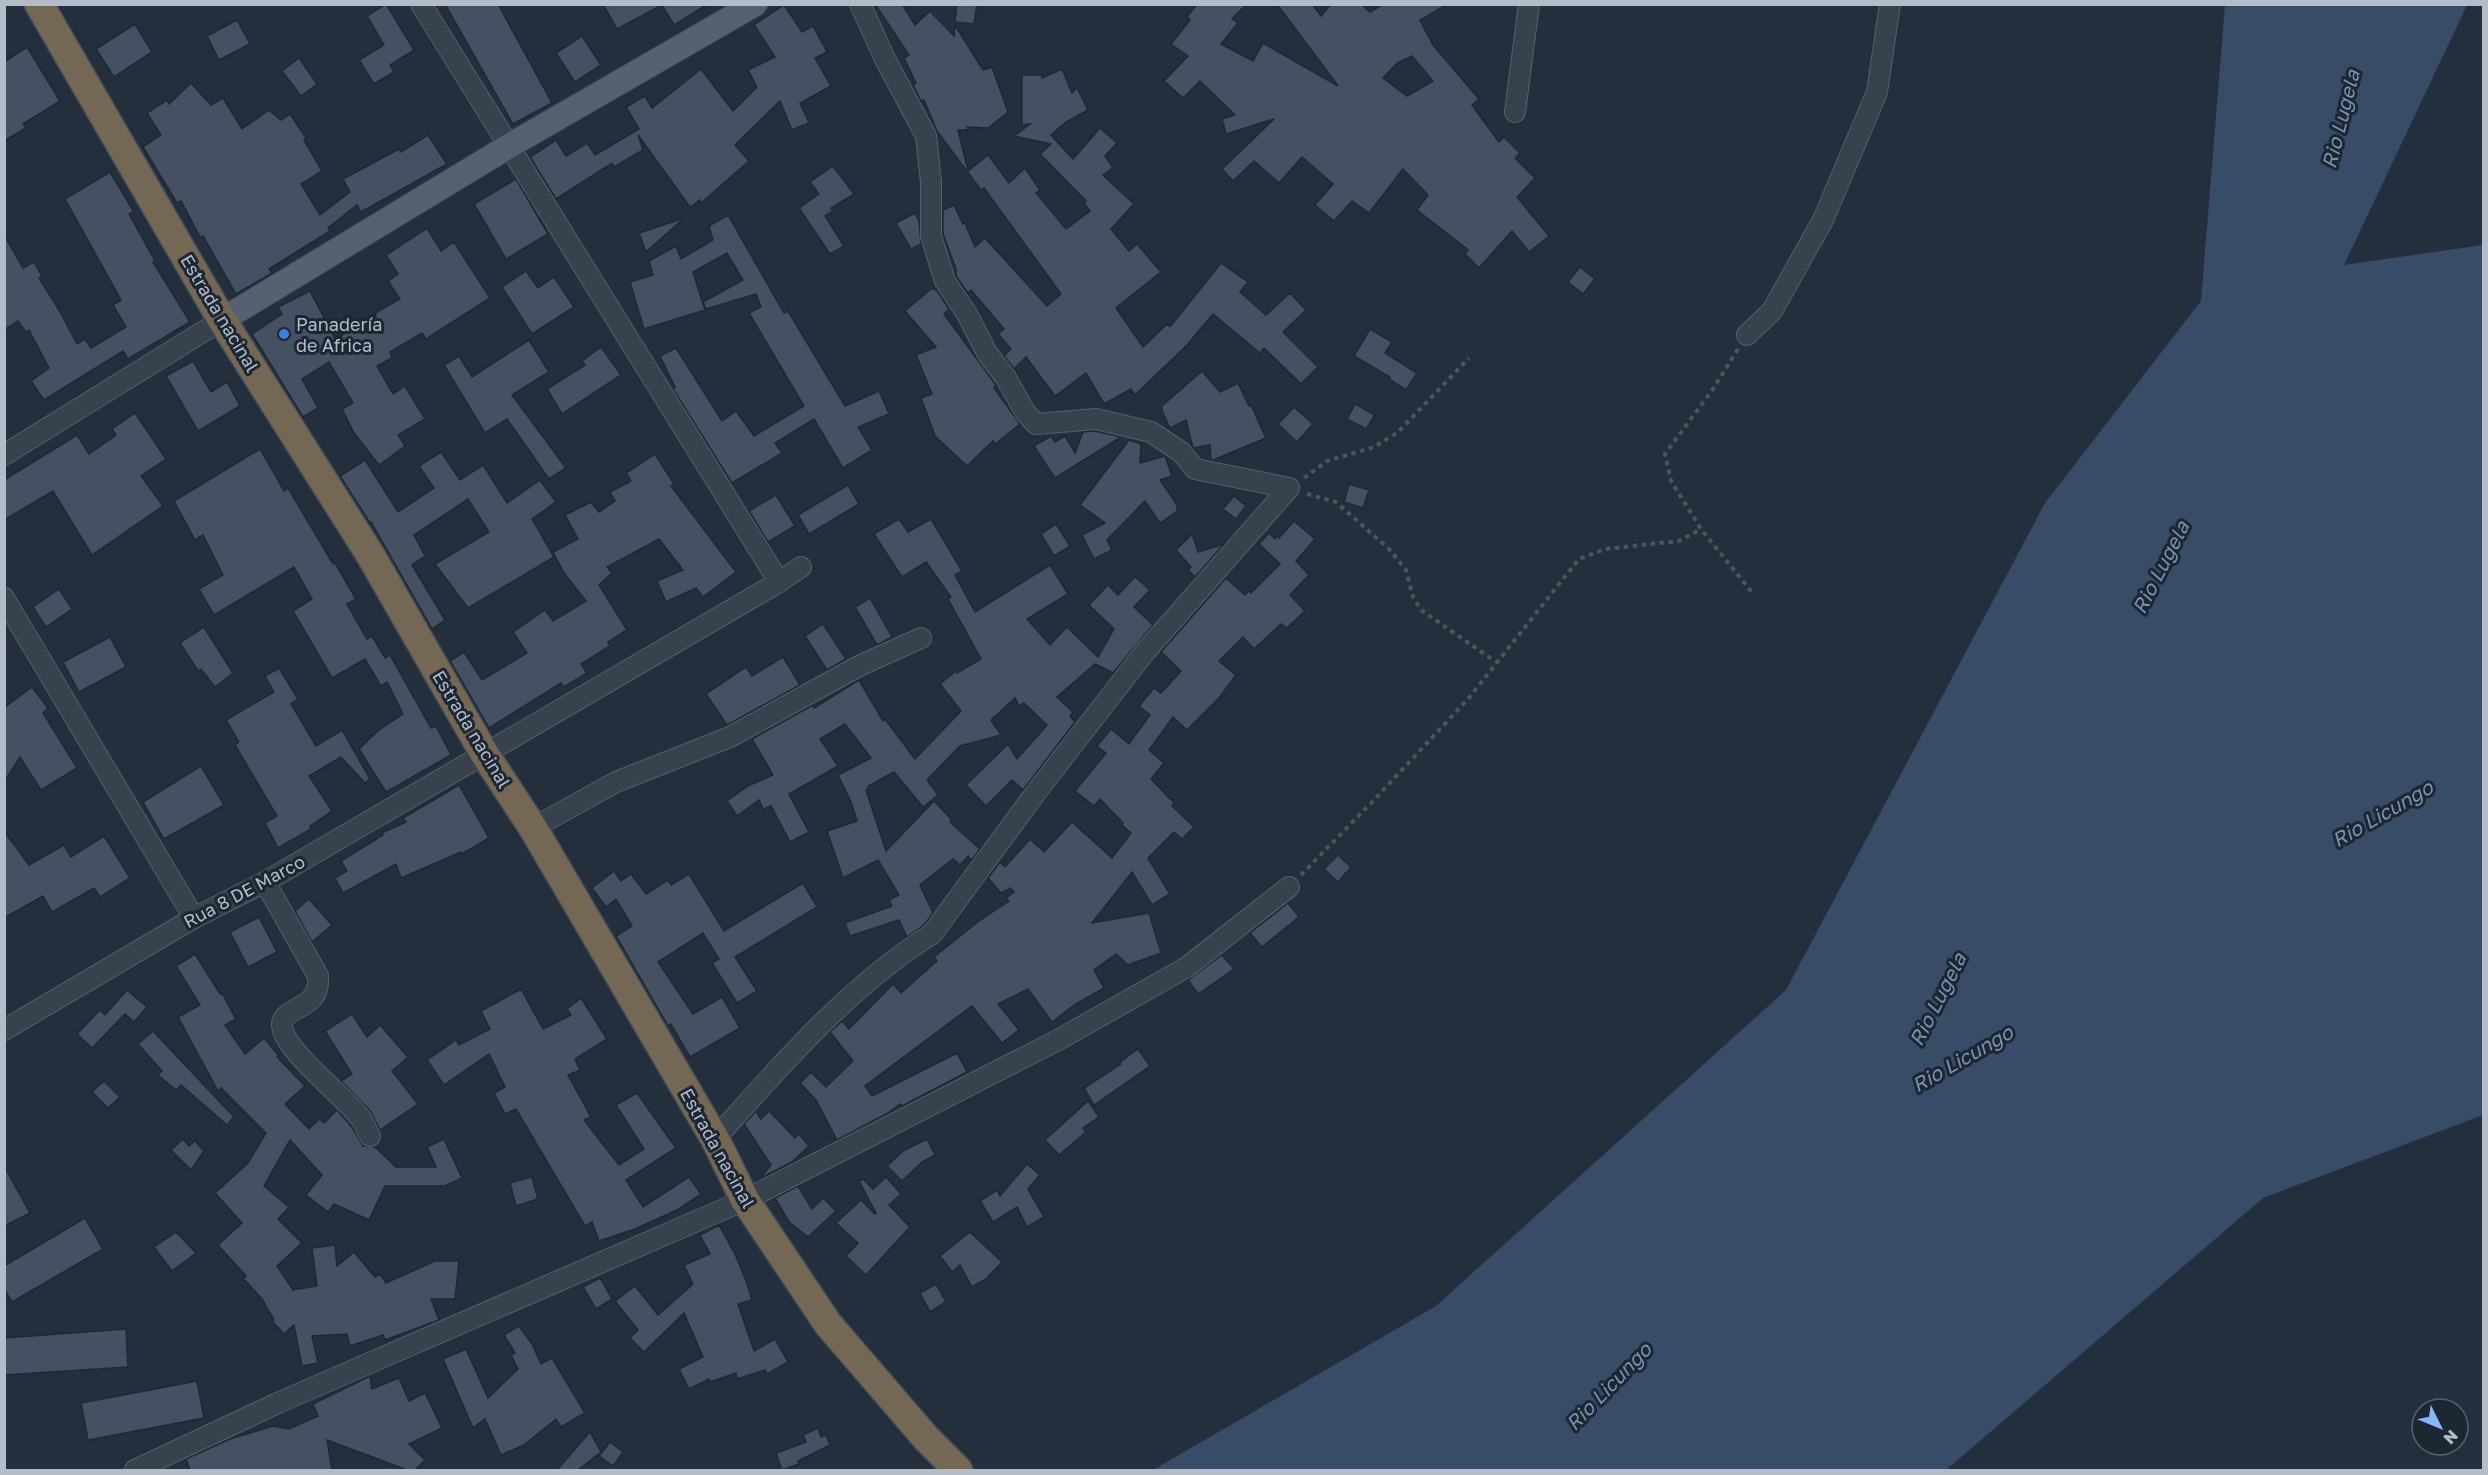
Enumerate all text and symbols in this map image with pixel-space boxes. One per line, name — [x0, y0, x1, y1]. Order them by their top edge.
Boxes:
water label: Rio Lugela — [2316, 67, 2365, 171]
street label: Estrada nacinal — [176, 250, 264, 376]
place label: Panadería de Africa — [296, 313, 383, 356]
marker: Panadería de Africa — [277, 327, 291, 341]
water label: Rio Lugela — [2126, 516, 2195, 618]
street label: Estrada nacinal — [428, 666, 516, 792]
water label: Rio Licungo — [2327, 774, 2438, 852]
street label: Rua 8 DE Marco — [180, 850, 308, 932]
water label: Rio Lugela — [1903, 948, 1972, 1050]
water label: Rio Licungo — [1907, 1019, 2018, 1097]
street label: Estrada nacinal — [676, 1084, 760, 1212]
water label: Rio Licungo — [1560, 1337, 1657, 1435]
north arrow — [2410, 1397, 2470, 1457]
text: N — [2440, 1426, 2462, 1449]

